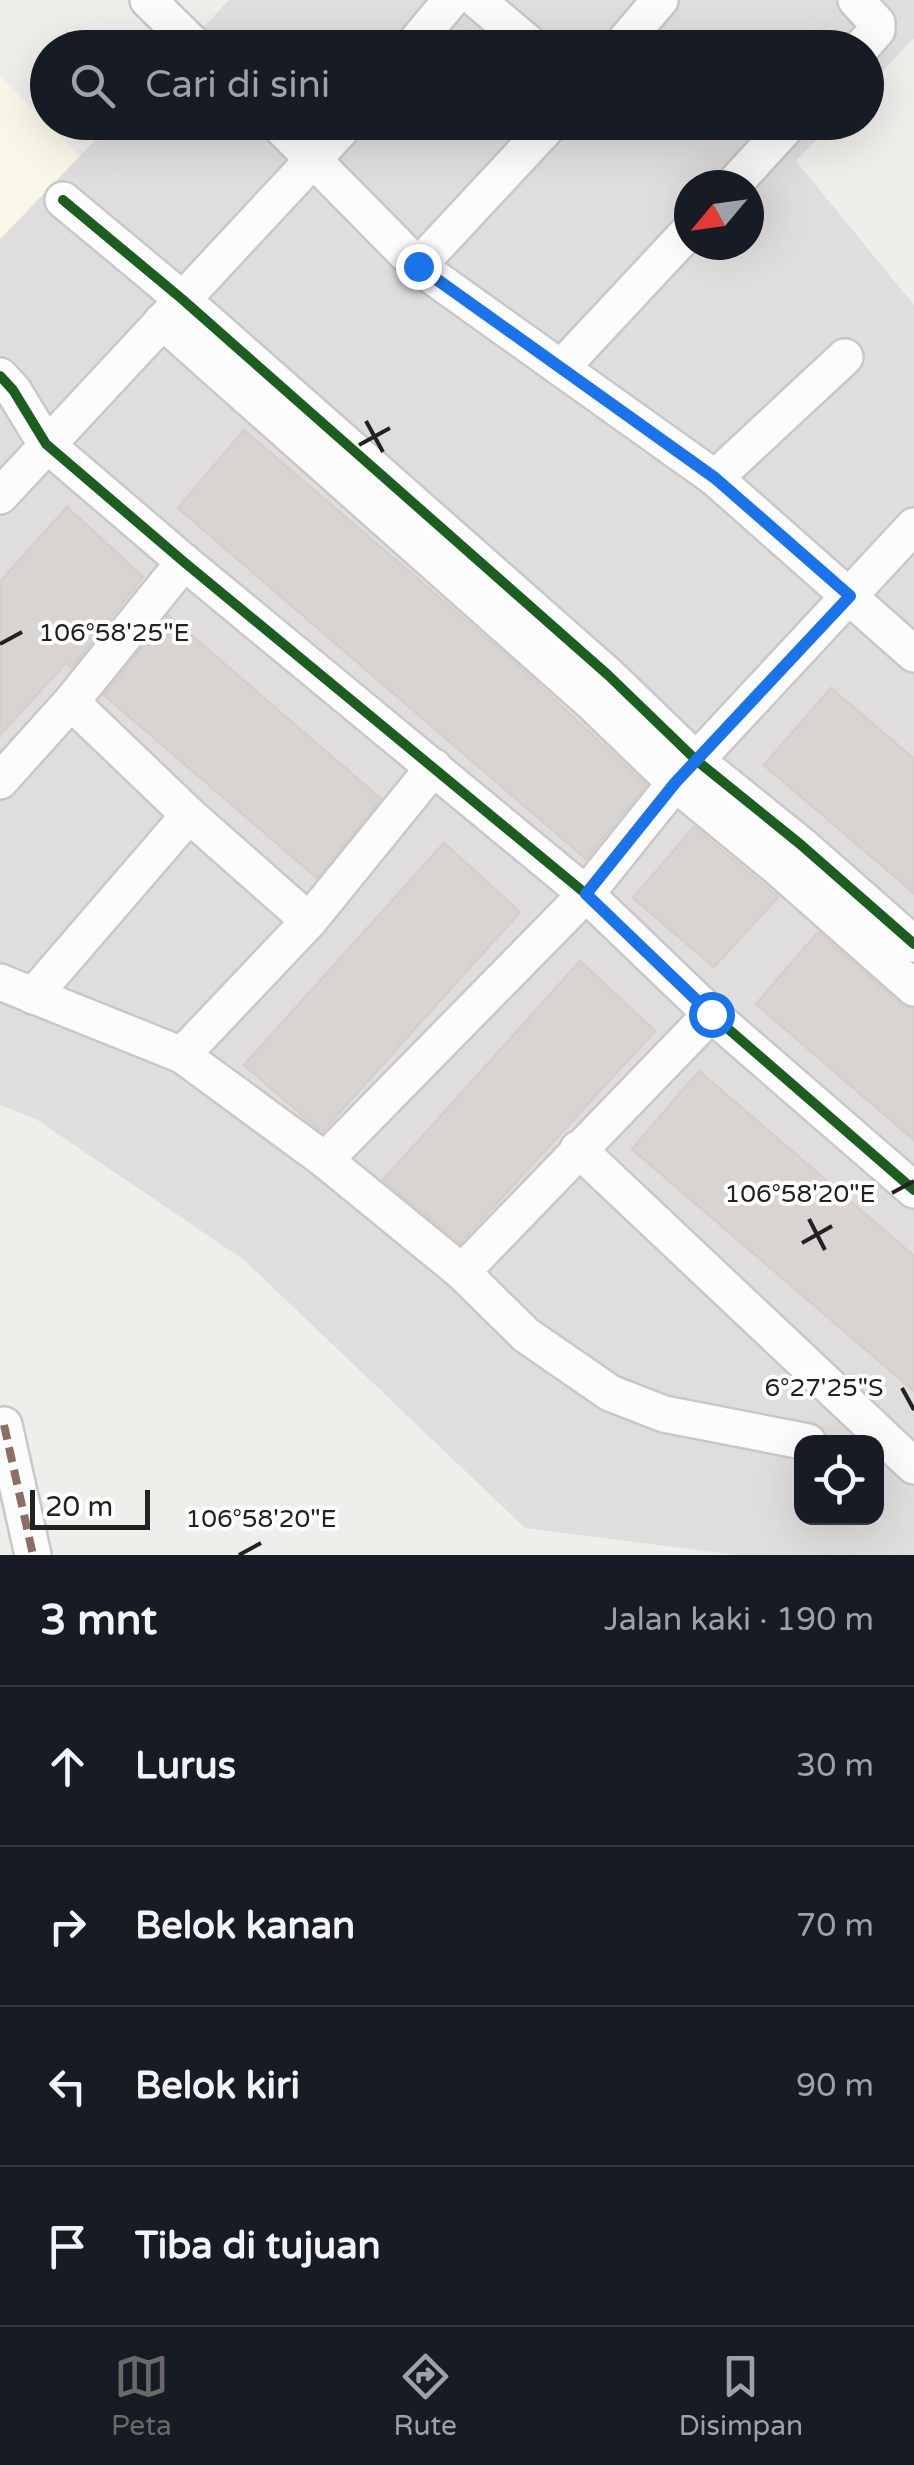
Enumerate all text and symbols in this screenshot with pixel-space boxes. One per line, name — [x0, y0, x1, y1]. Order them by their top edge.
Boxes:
search box — [30, 30, 884, 140]
icon: search — [65, 58, 120, 113]
text: Cari di sini — [145, 62, 330, 108]
north arrow — [674, 170, 764, 260]
route end — [396, 244, 442, 290]
text: 106°58'25"E — [39, 618, 189, 648]
route start — [689, 992, 735, 1038]
text: 106°58'20"E — [725, 1179, 875, 1209]
text: 6°27'25"S — [765, 1373, 883, 1403]
map controls — [794, 1435, 884, 1525]
button: locate — [794, 1435, 884, 1525]
scale bar — [30, 1485, 150, 1530]
text: 20 m — [45, 1490, 113, 1524]
text: 106°58'20"E — [186, 1504, 336, 1534]
text: 3 mnt — [40, 1595, 157, 1646]
text: Jalan kaki · 190 m — [604, 1601, 874, 1639]
icon: ahead — [40, 1739, 95, 1794]
text: Lurus — [135, 1743, 236, 1789]
text: 30 m — [796, 1747, 874, 1785]
icon: right — [40, 1899, 95, 1954]
text: Belok kanan — [135, 1903, 355, 1949]
text: 70 m — [796, 1907, 874, 1945]
icon: left — [40, 2059, 95, 2114]
text: Belok kiri — [135, 2063, 300, 2109]
text: 90 m — [796, 2067, 874, 2105]
icon: arrive — [40, 2219, 95, 2274]
text: Tiba di tujuan — [135, 2223, 381, 2269]
tab: Peta — [111, 2349, 172, 2443]
tab: Rute — [394, 2349, 457, 2443]
tab: Disimpan — [679, 2349, 803, 2443]

